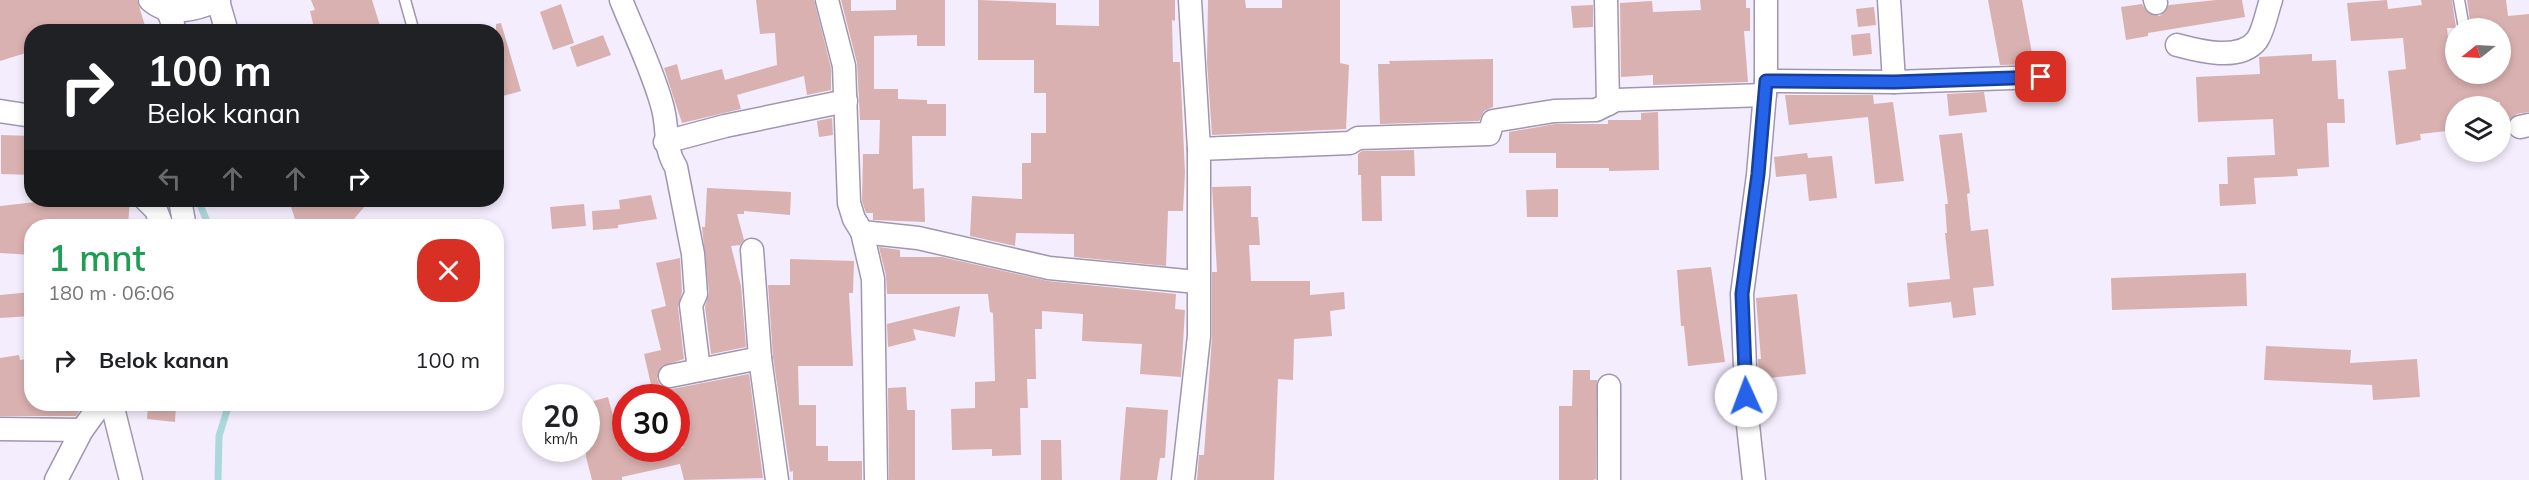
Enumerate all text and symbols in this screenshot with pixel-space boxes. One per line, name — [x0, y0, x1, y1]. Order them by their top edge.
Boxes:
north arrow — [2445, 18, 2511, 84]
map controls — [2445, 18, 2511, 162]
text: 100 m — [147, 44, 272, 97]
icon: right — [48, 48, 126, 126]
pin — [2015, 51, 2066, 102]
icon: arrive — [2024, 60, 2057, 93]
text: Belok kanan — [147, 96, 301, 130]
button: layers — [2445, 96, 2511, 162]
icon: left — [153, 162, 186, 195]
icon: ahead — [216, 162, 249, 195]
icon: ahead — [279, 162, 312, 195]
icon: right — [342, 162, 375, 195]
text: 1 mnt — [48, 235, 146, 280]
button: close — [417, 239, 480, 302]
text: 180 m · 06:06 — [48, 280, 174, 305]
icon: right — [48, 344, 81, 377]
text: Belok kanan — [99, 346, 229, 374]
text: 100 m — [415, 346, 480, 374]
position arrow — [1714, 364, 1778, 428]
speed limit sign: 30 — [612, 384, 690, 462]
text: 20 — [543, 397, 579, 435]
text: km/h — [544, 429, 578, 448]

